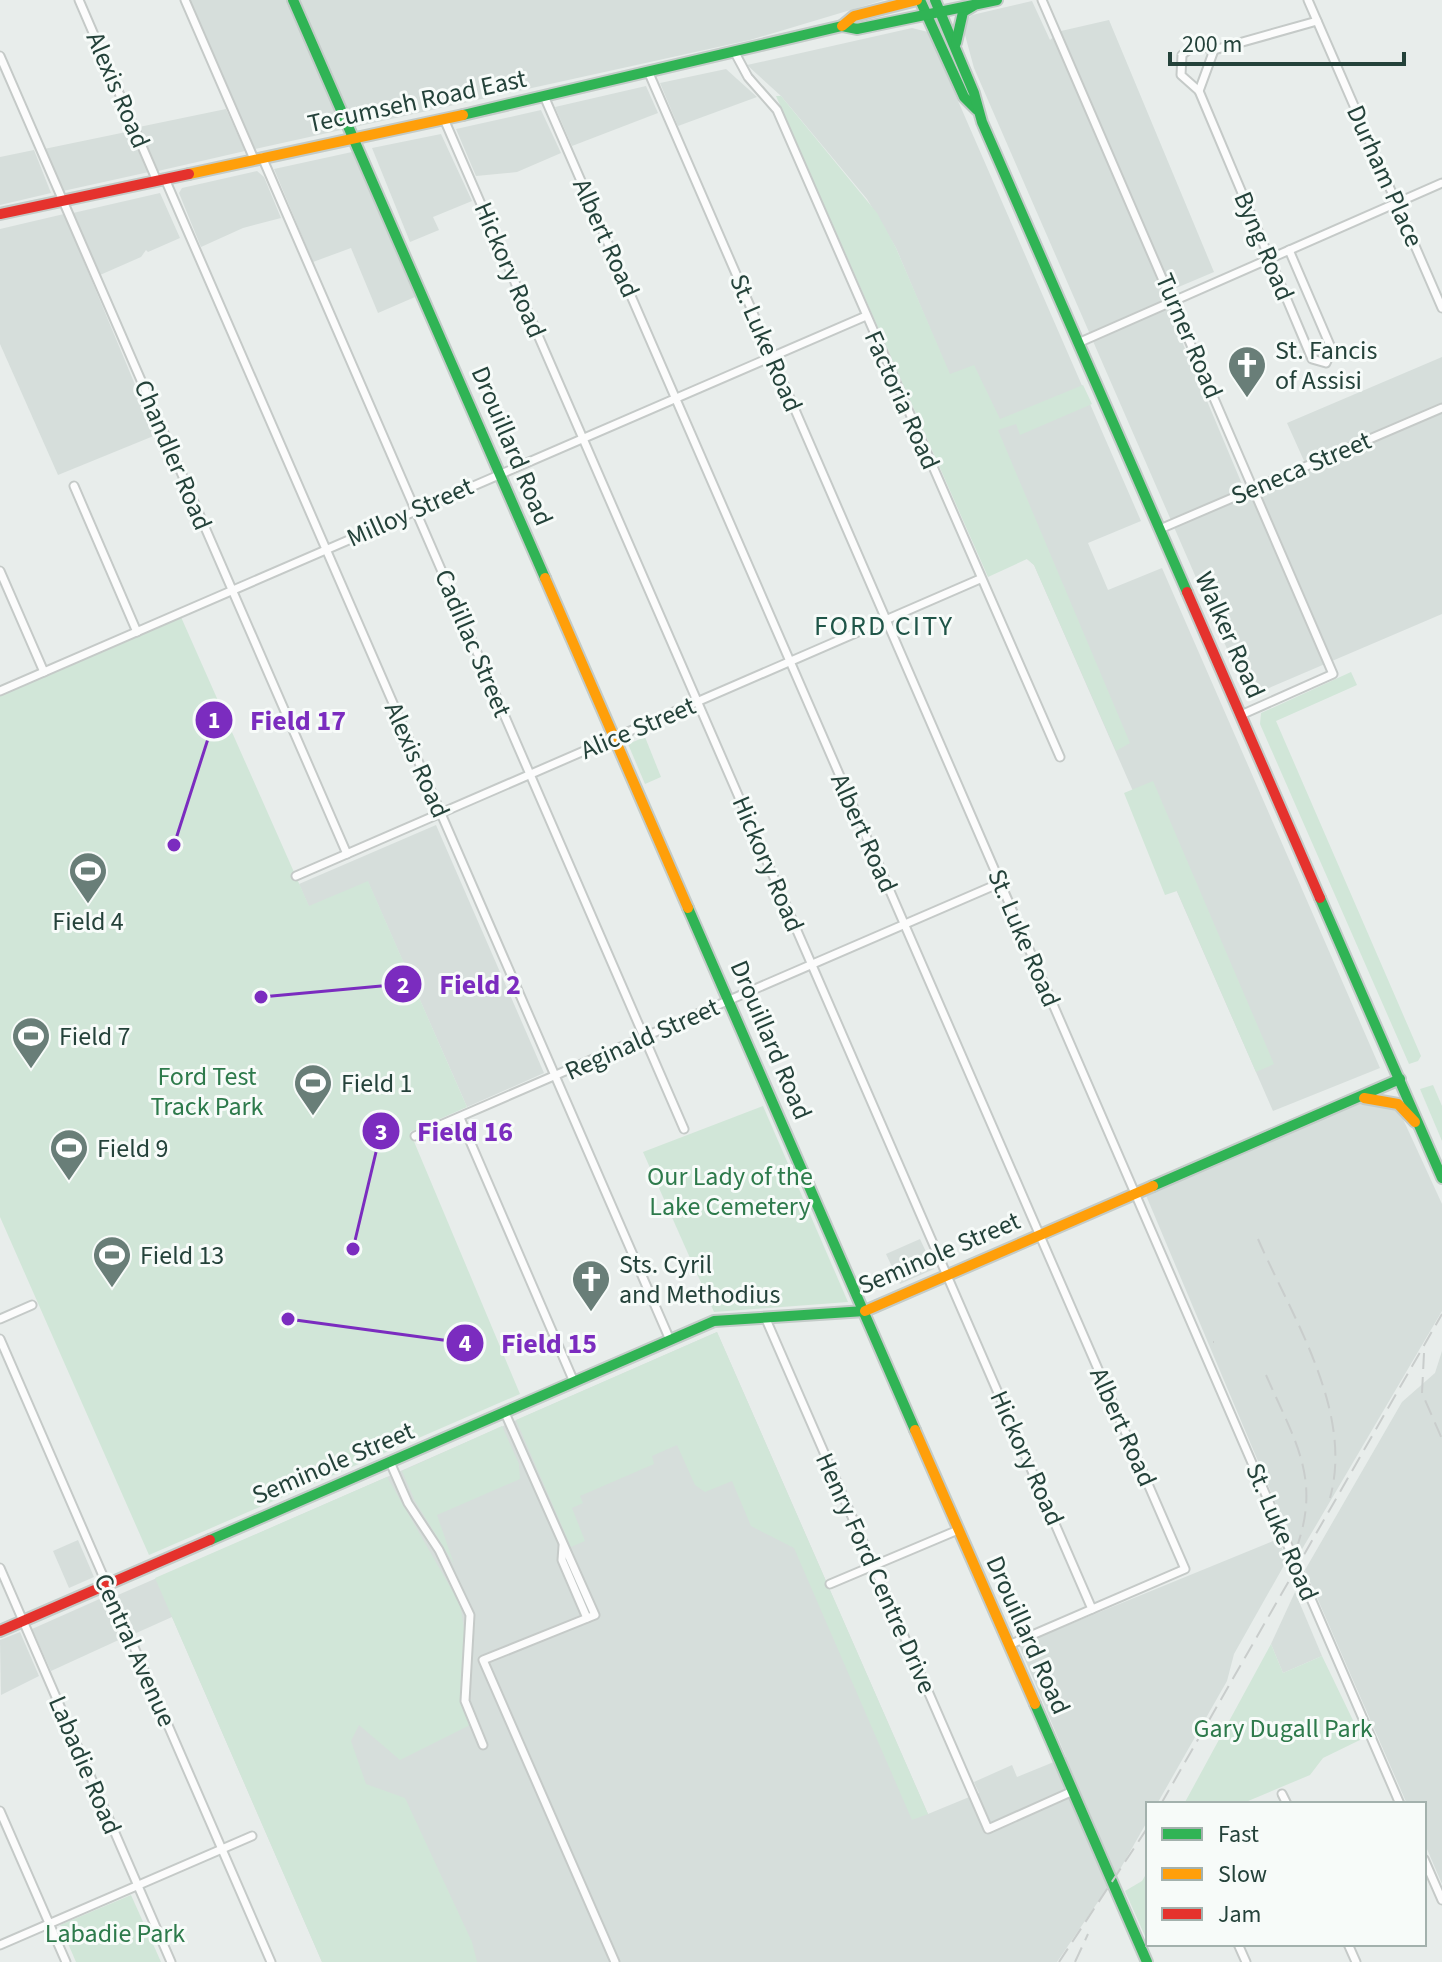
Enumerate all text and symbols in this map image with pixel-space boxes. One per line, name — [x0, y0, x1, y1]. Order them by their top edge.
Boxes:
scale bar — [1170, 16, 1404, 66]
street label: Alexis Road — [77, 26, 159, 154]
text: 200 m — [1182, 27, 1242, 62]
street label: Tecumseh Road East — [304, 60, 530, 142]
street label: Durham Place — [1337, 99, 1433, 253]
street label: Albert Road — [563, 173, 649, 303]
street label: Byng Road — [1224, 186, 1304, 306]
street label: Hickory Road — [465, 196, 555, 344]
street label: St. Luke Road — [720, 268, 812, 418]
street label: Turner Road — [1146, 268, 1232, 404]
street label: Factoria Road — [855, 325, 949, 475]
place label: St. Fancis of Assisi — [1275, 332, 1377, 399]
church icon: St. Fancis of Assisi — [1226, 344, 1268, 399]
street label: Drouillard Road — [462, 361, 562, 531]
street label: Chandler Road — [125, 374, 221, 536]
street label: Seneca Street — [1225, 422, 1377, 514]
street label: Milloy Street — [341, 468, 479, 556]
street label: Cadillac Street — [425, 563, 521, 723]
street label: Walker Road — [1186, 566, 1274, 704]
district label: FORD CITY — [814, 606, 954, 646]
street label: Alice Street — [575, 687, 701, 769]
callout: Field 17 — [194, 694, 362, 746]
street label: Alexis Road — [375, 696, 459, 824]
text: Field 17 — [250, 701, 346, 741]
text: 1 — [208, 703, 220, 738]
street label: Albert Road — [821, 768, 907, 898]
street label: Hickory Road — [723, 790, 813, 938]
sports icon: Field 4 — [67, 850, 109, 905]
street label: St. Luke Road — [978, 863, 1070, 1013]
place label: Field 4 — [52, 903, 124, 940]
street label: Drouillard Road — [721, 955, 821, 1125]
callout: Field 2 — [383, 958, 537, 1010]
text: Field 2 — [439, 965, 521, 1005]
text: 2 — [397, 968, 409, 1003]
street label: Reginald Street — [559, 988, 725, 1090]
sports icon: Field 7 — [10, 1015, 52, 1070]
place label: Field 7 — [59, 1018, 130, 1055]
park label: Ford Test Track Park — [151, 1058, 264, 1125]
sports icon: Field 1 — [292, 1062, 334, 1117]
place label: Field 1 — [341, 1065, 412, 1102]
callout: Field 16 — [361, 1105, 529, 1157]
text: Field 16 — [417, 1112, 513, 1152]
text: 3 — [375, 1115, 387, 1150]
sports icon: Field 9 — [48, 1127, 90, 1182]
place label: Field 9 — [97, 1130, 168, 1167]
park label: Our Lady of the Lake Cemetery — [647, 1158, 813, 1225]
street label: Seminole Street — [852, 1202, 1026, 1304]
sports icon: Field 13 — [91, 1234, 133, 1289]
place label: Field 13 — [140, 1237, 224, 1274]
place label: Sts. Cyril and Methodius — [619, 1246, 780, 1313]
church icon: Sts. Cyril and Methodius — [570, 1258, 612, 1313]
callout: Field 15 — [445, 1317, 613, 1369]
text: Field 15 — [501, 1324, 597, 1364]
text: 4 — [459, 1326, 472, 1361]
street label: Albert Road — [1080, 1362, 1166, 1492]
street label: Hickory Road — [981, 1384, 1073, 1532]
street label: Seminole Street — [246, 1412, 420, 1514]
street label: Henry Ford Centre Drive — [806, 1447, 946, 1699]
street label: St. Luke Road — [1236, 1457, 1328, 1607]
street label: Drouillard Road — [977, 1550, 1079, 1720]
street label: Central Avenue — [85, 1567, 185, 1733]
street label: Labadie Road — [39, 1690, 131, 1840]
park label: Gary Dugall Park — [1193, 1710, 1373, 1747]
legend — [1146, 1802, 1426, 1946]
text: Fast — [1218, 1817, 1259, 1852]
text: Slow — [1218, 1857, 1267, 1892]
text: Jam — [1218, 1897, 1262, 1932]
park label: Labadie Park — [45, 1915, 185, 1952]

